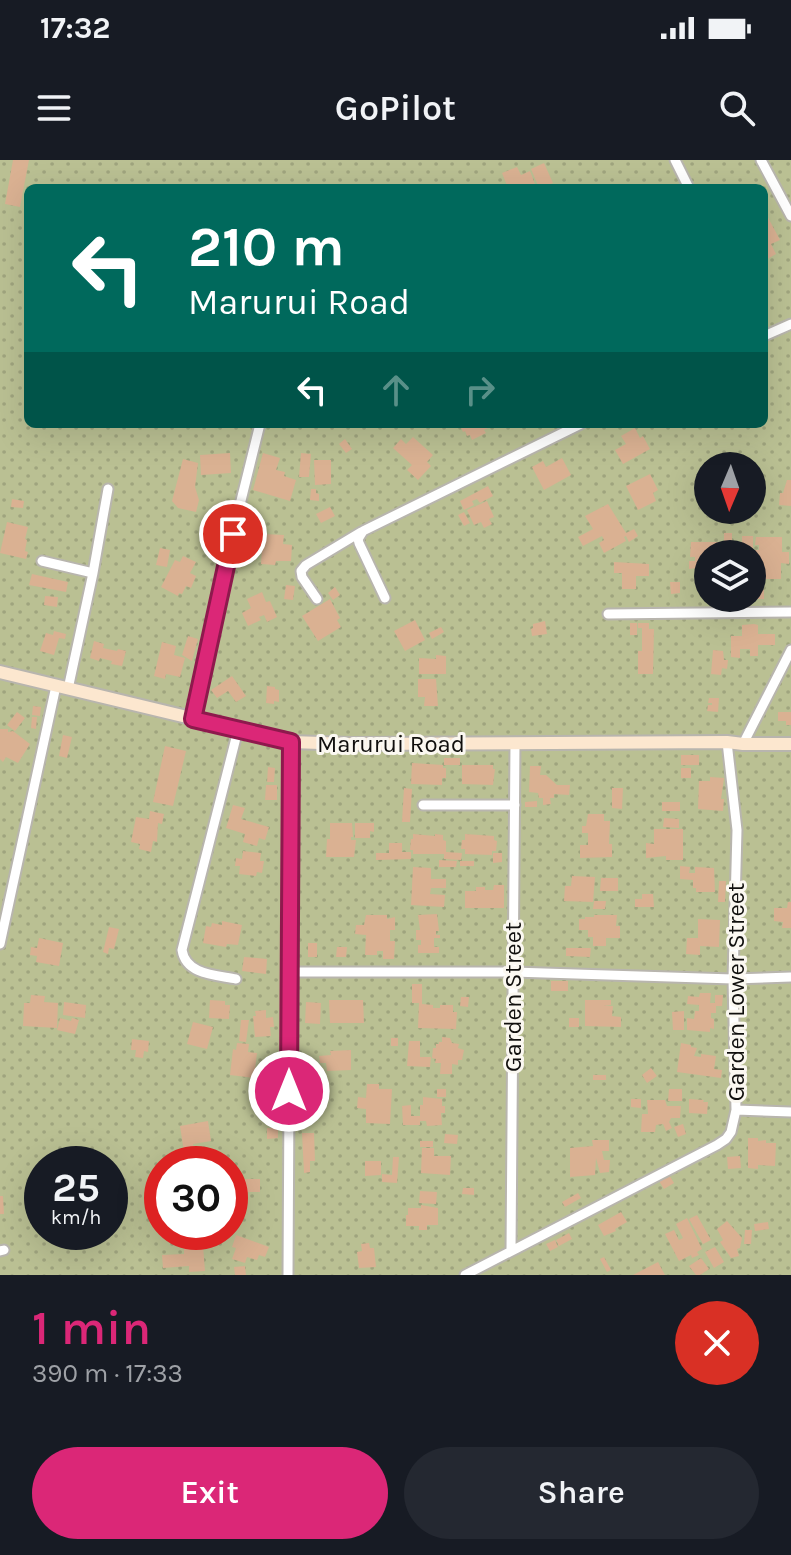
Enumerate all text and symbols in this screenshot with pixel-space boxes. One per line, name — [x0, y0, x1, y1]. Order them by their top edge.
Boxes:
text: 17:32 — [40, 10, 111, 46]
icon: menu — [32, 86, 76, 130]
icon: search — [715, 86, 759, 130]
text: GoPilot — [335, 87, 456, 129]
text: 210 m — [188, 214, 345, 279]
icon: left — [56, 216, 160, 320]
text: Marurui Road — [188, 281, 410, 323]
icon: left — [290, 368, 334, 412]
icon: ahead — [374, 368, 418, 412]
icon: right — [458, 368, 502, 412]
north arrow — [694, 452, 766, 524]
map controls — [694, 452, 766, 612]
pin — [199, 500, 267, 568]
icon: arrive — [211, 512, 255, 556]
button: layers — [694, 540, 766, 612]
street label: Marurui Road — [317, 730, 465, 758]
street label: Garden Lower Street — [722, 883, 750, 1101]
street label: Garden Street — [499, 922, 527, 1072]
position arrow — [247, 1049, 331, 1133]
speed limit sign: 30 — [144, 1146, 248, 1250]
text: 25 — [52, 1164, 100, 1211]
text: km/h — [51, 1206, 101, 1229]
text: 1 min — [32, 1300, 151, 1356]
button: close — [675, 1301, 759, 1385]
text: 390 m · 17:33 — [32, 1358, 183, 1389]
button: Exit — [32, 1447, 388, 1539]
button: Share — [404, 1447, 759, 1539]

